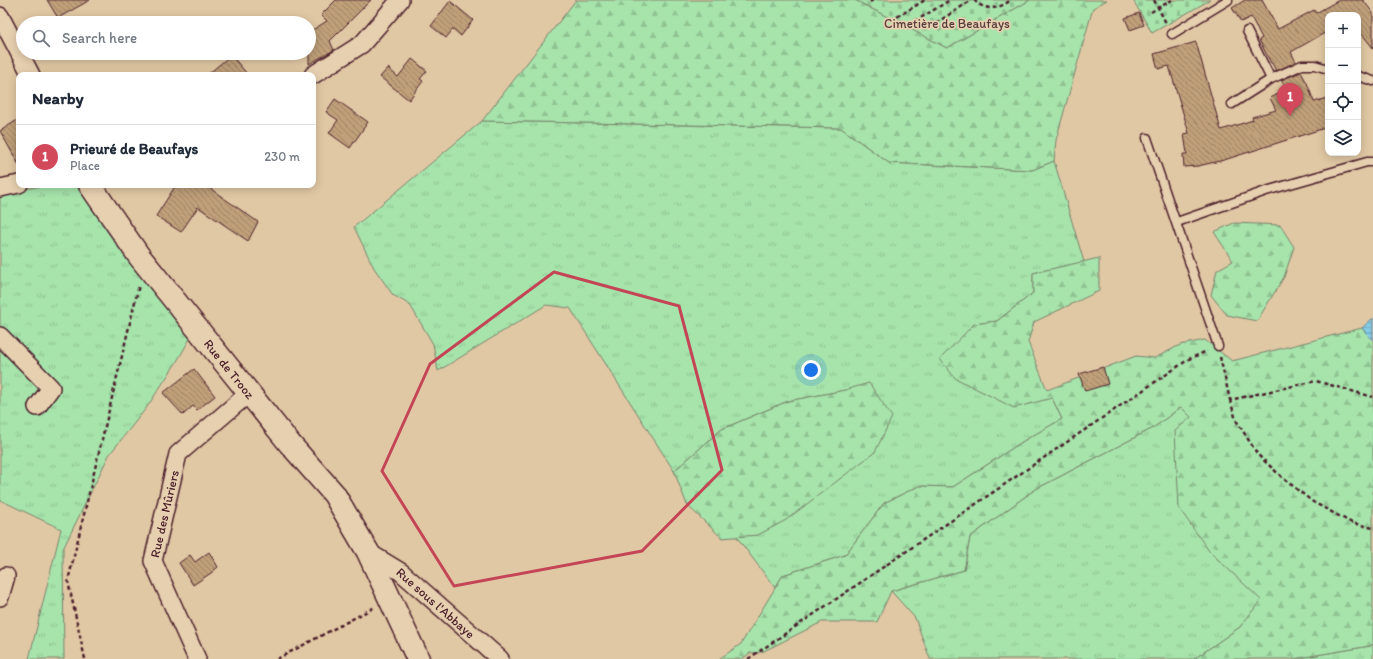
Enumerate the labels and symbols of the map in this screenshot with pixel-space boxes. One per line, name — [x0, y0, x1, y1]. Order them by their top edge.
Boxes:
park label: Cimetière de Beaufays — [884, 16, 1010, 31]
pin: 1 — [1277, 83, 1303, 116]
street label: Rue de Trooz — [201, 336, 258, 402]
your location — [801, 360, 821, 380]
street label: Rue des Mûriers — [147, 468, 182, 559]
street label: Rue sous l'Abbaye — [393, 564, 478, 641]

